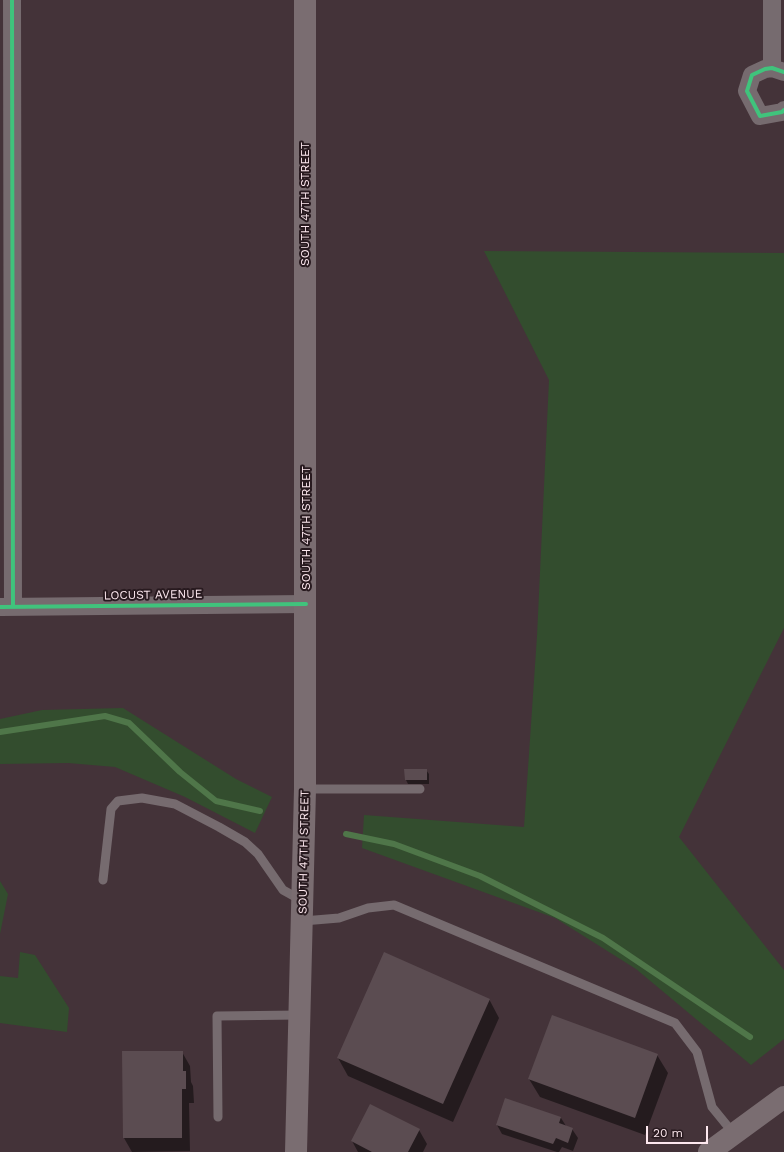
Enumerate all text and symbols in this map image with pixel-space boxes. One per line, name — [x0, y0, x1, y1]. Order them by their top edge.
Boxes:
street label: SOUTH 47TH STREET — [298, 142, 312, 266]
street label: SOUTH 47TH STREET — [299, 466, 313, 590]
street label: LOCUST AVENUE — [103, 587, 203, 603]
street label: SOUTH 47TH STREET — [296, 790, 312, 914]
scale bar — [648, 1118, 710, 1144]
text: 20 m — [653, 1126, 683, 1140]

